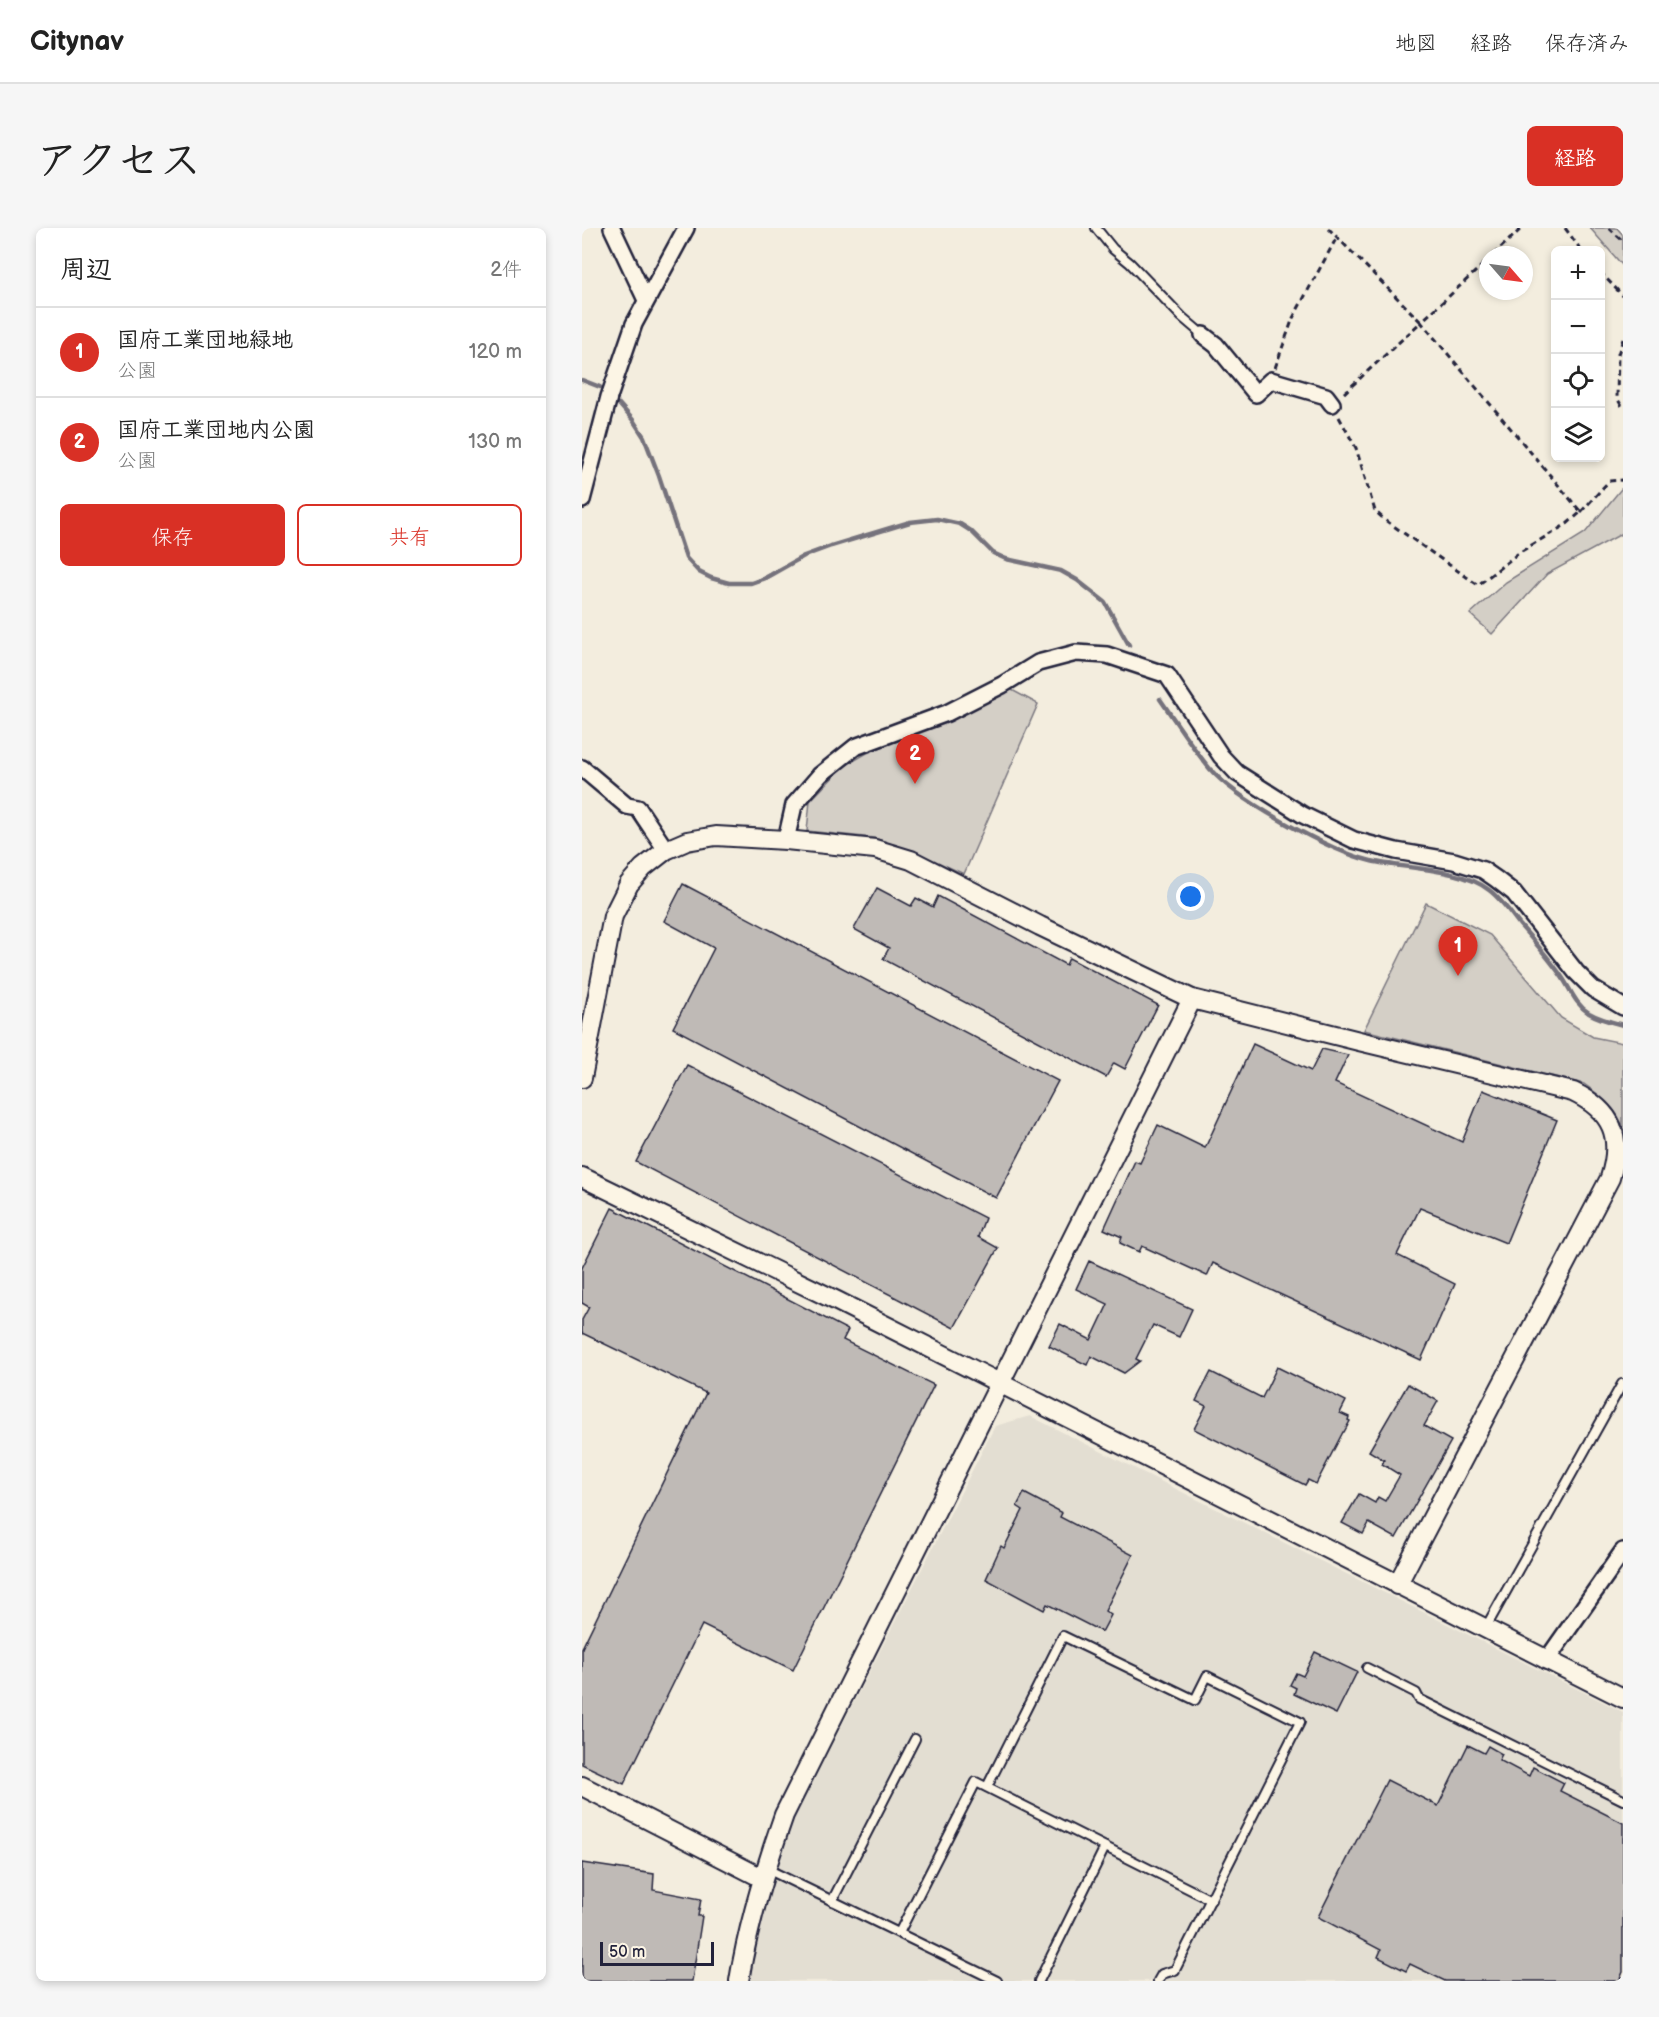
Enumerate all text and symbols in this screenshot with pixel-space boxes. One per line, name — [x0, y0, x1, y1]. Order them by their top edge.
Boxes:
text: Citynav — [30, 25, 124, 58]
text: 地図 — [1395, 31, 1437, 56]
text: 経路 — [1470, 31, 1512, 56]
text: 保存済み — [1545, 31, 1629, 56]
button: 経路 — [1527, 126, 1623, 186]
text: アクセス — [36, 136, 201, 187]
north arrow — [1479, 246, 1533, 300]
map controls — [1551, 246, 1605, 462]
button: + — [1551, 246, 1605, 300]
text: 周辺 — [60, 255, 112, 286]
text: 2件 — [490, 258, 522, 282]
button: − — [1551, 300, 1605, 354]
text: 国府工業団地緑地 — [117, 327, 293, 354]
text: 1 — [75, 340, 84, 364]
text: 120 m — [469, 340, 522, 364]
button: locate — [1551, 354, 1605, 408]
text: 公園 — [117, 359, 157, 383]
button: layers — [1551, 408, 1605, 462]
text: 国府工業団地内公園 — [117, 417, 315, 444]
text: 2 — [74, 430, 85, 454]
text: 130 m — [468, 430, 522, 454]
text: 公園 — [117, 449, 157, 473]
button: 保存 — [60, 504, 285, 566]
button: 共有 — [297, 504, 522, 566]
pin: 2 — [896, 734, 934, 784]
your location — [1176, 882, 1205, 911]
pin: 1 — [1438, 926, 1478, 976]
scale bar — [600, 1939, 714, 1966]
text: 50 m — [609, 1943, 645, 1962]

